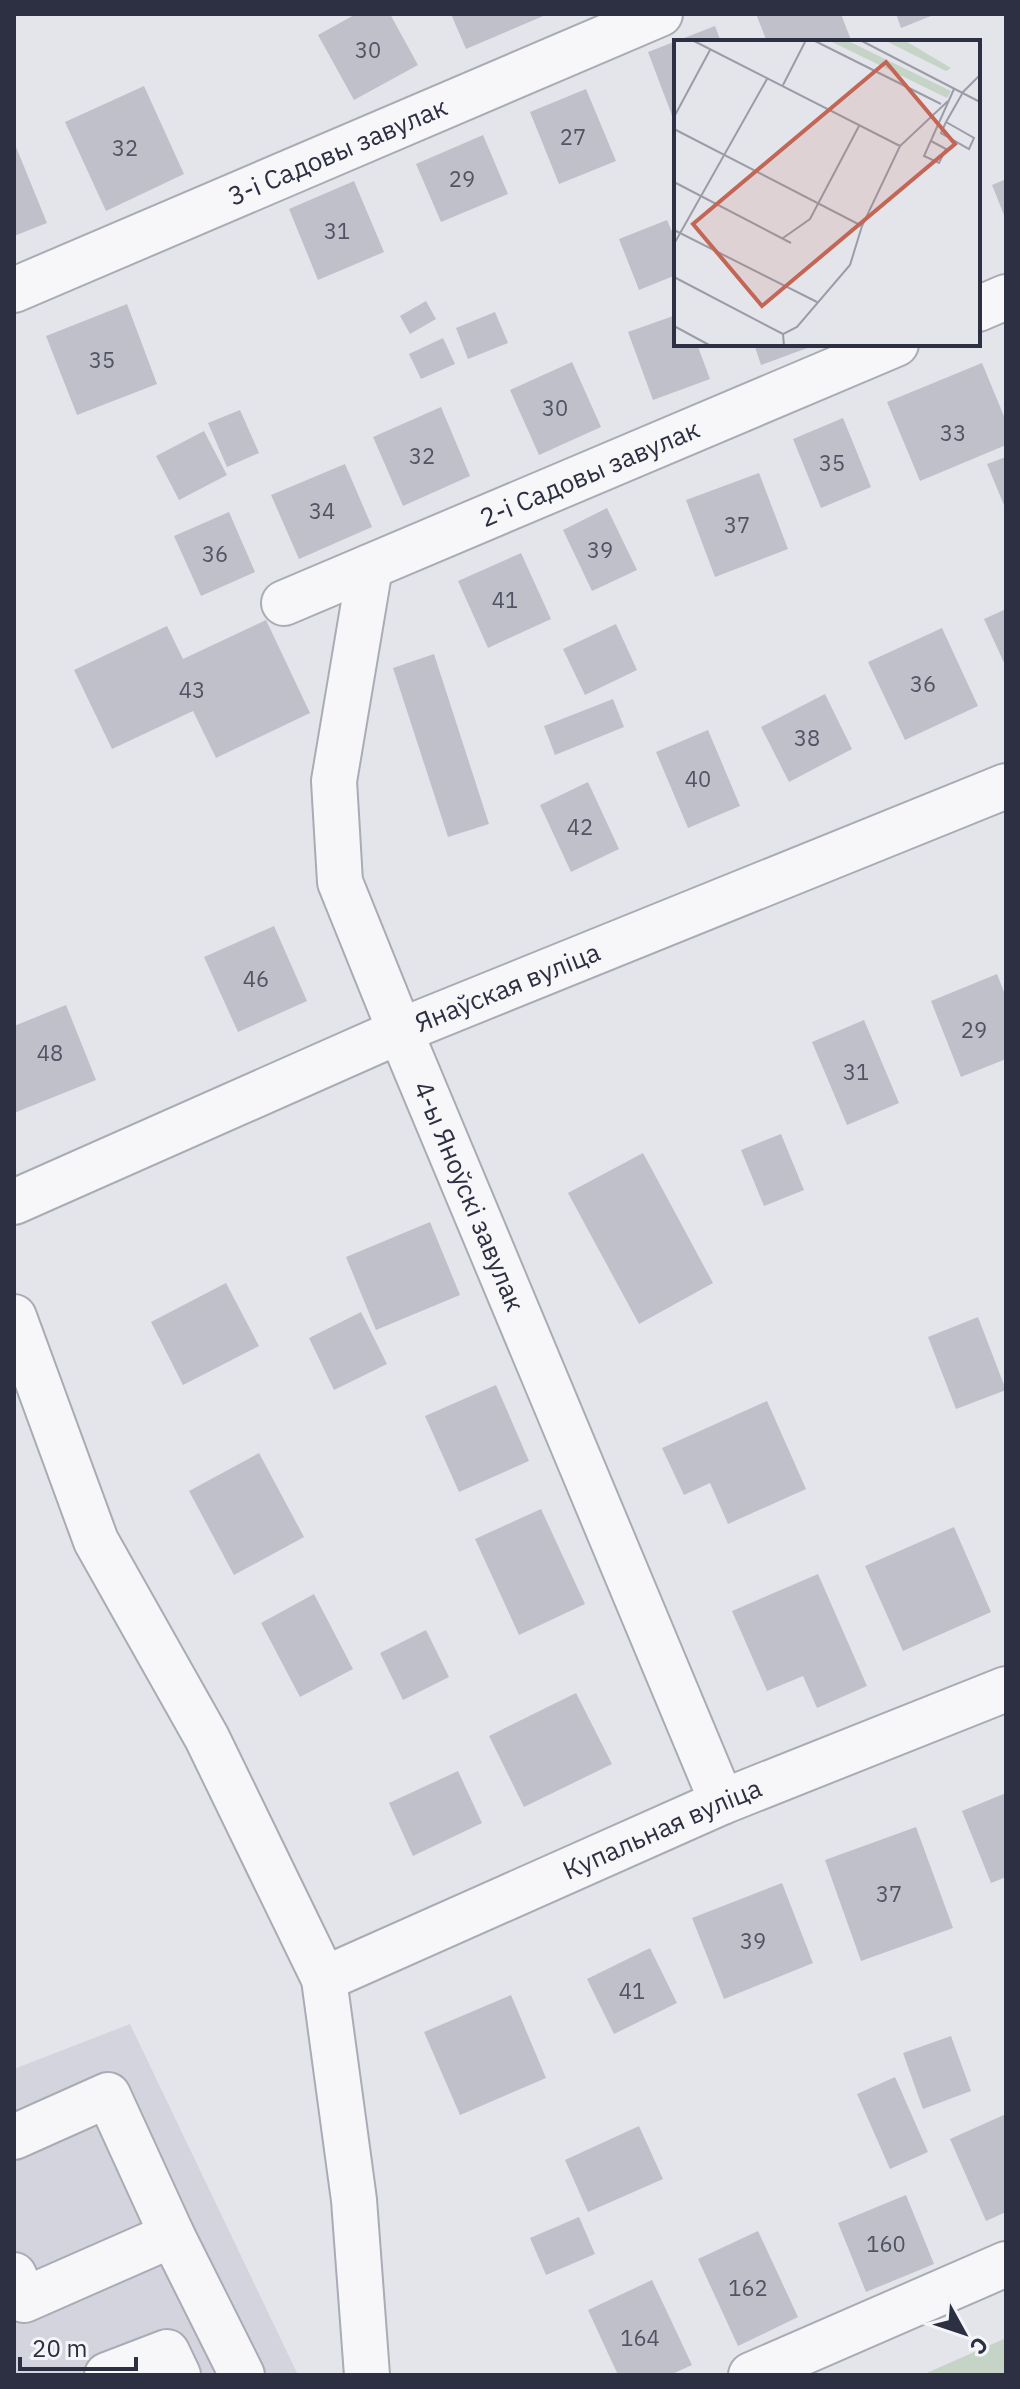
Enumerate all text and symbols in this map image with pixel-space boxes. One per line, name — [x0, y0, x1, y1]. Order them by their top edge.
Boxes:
house number: 30 — [355, 35, 381, 64]
inset map — [674, 40, 980, 346]
street label: 3-і Садовы завулак — [222, 89, 452, 213]
house number: 27 — [560, 122, 586, 151]
house number: 32 — [112, 133, 138, 162]
house number: 29 — [449, 164, 475, 193]
house number: 31 — [324, 216, 350, 245]
house number: 35 — [89, 345, 115, 374]
house number: 30 — [542, 393, 568, 422]
street label: 2-і Садовы завулак — [474, 411, 704, 534]
house number: 33 — [940, 418, 966, 447]
house number: 32 — [409, 441, 435, 470]
house number: 35 — [819, 448, 845, 477]
house number: 34 — [309, 496, 335, 525]
house number: 37 — [724, 510, 750, 539]
house number: 39 — [587, 535, 613, 564]
house number: 36 — [202, 539, 228, 568]
house number: 41 — [492, 585, 518, 614]
house number: 36 — [910, 669, 936, 698]
house number: 43 — [179, 675, 205, 704]
house number: 38 — [794, 723, 820, 752]
house number: 40 — [685, 764, 711, 793]
house number: 42 — [567, 812, 593, 841]
street label: Янаўская вуліца — [409, 934, 605, 1039]
house number: 46 — [243, 964, 269, 993]
house number: 29 — [961, 1015, 987, 1044]
house number: 48 — [37, 1038, 63, 1067]
house number: 31 — [843, 1057, 869, 1086]
street label: 4-ы Яноўскі завулак — [407, 1076, 533, 1316]
street label: Купальная вуліца — [557, 1770, 766, 1887]
house number: 37 — [876, 1879, 902, 1908]
house number: 39 — [740, 1926, 766, 1955]
house number: 41 — [619, 1976, 645, 2005]
house number: 160 — [866, 2229, 906, 2258]
house number: 162 — [728, 2273, 768, 2302]
north arrow — [924, 2293, 1004, 2373]
scale bar — [20, 2321, 136, 2371]
house number: 164 — [620, 2323, 660, 2352]
text: С — [964, 2331, 995, 2361]
text: 20 m — [32, 2332, 87, 2364]

